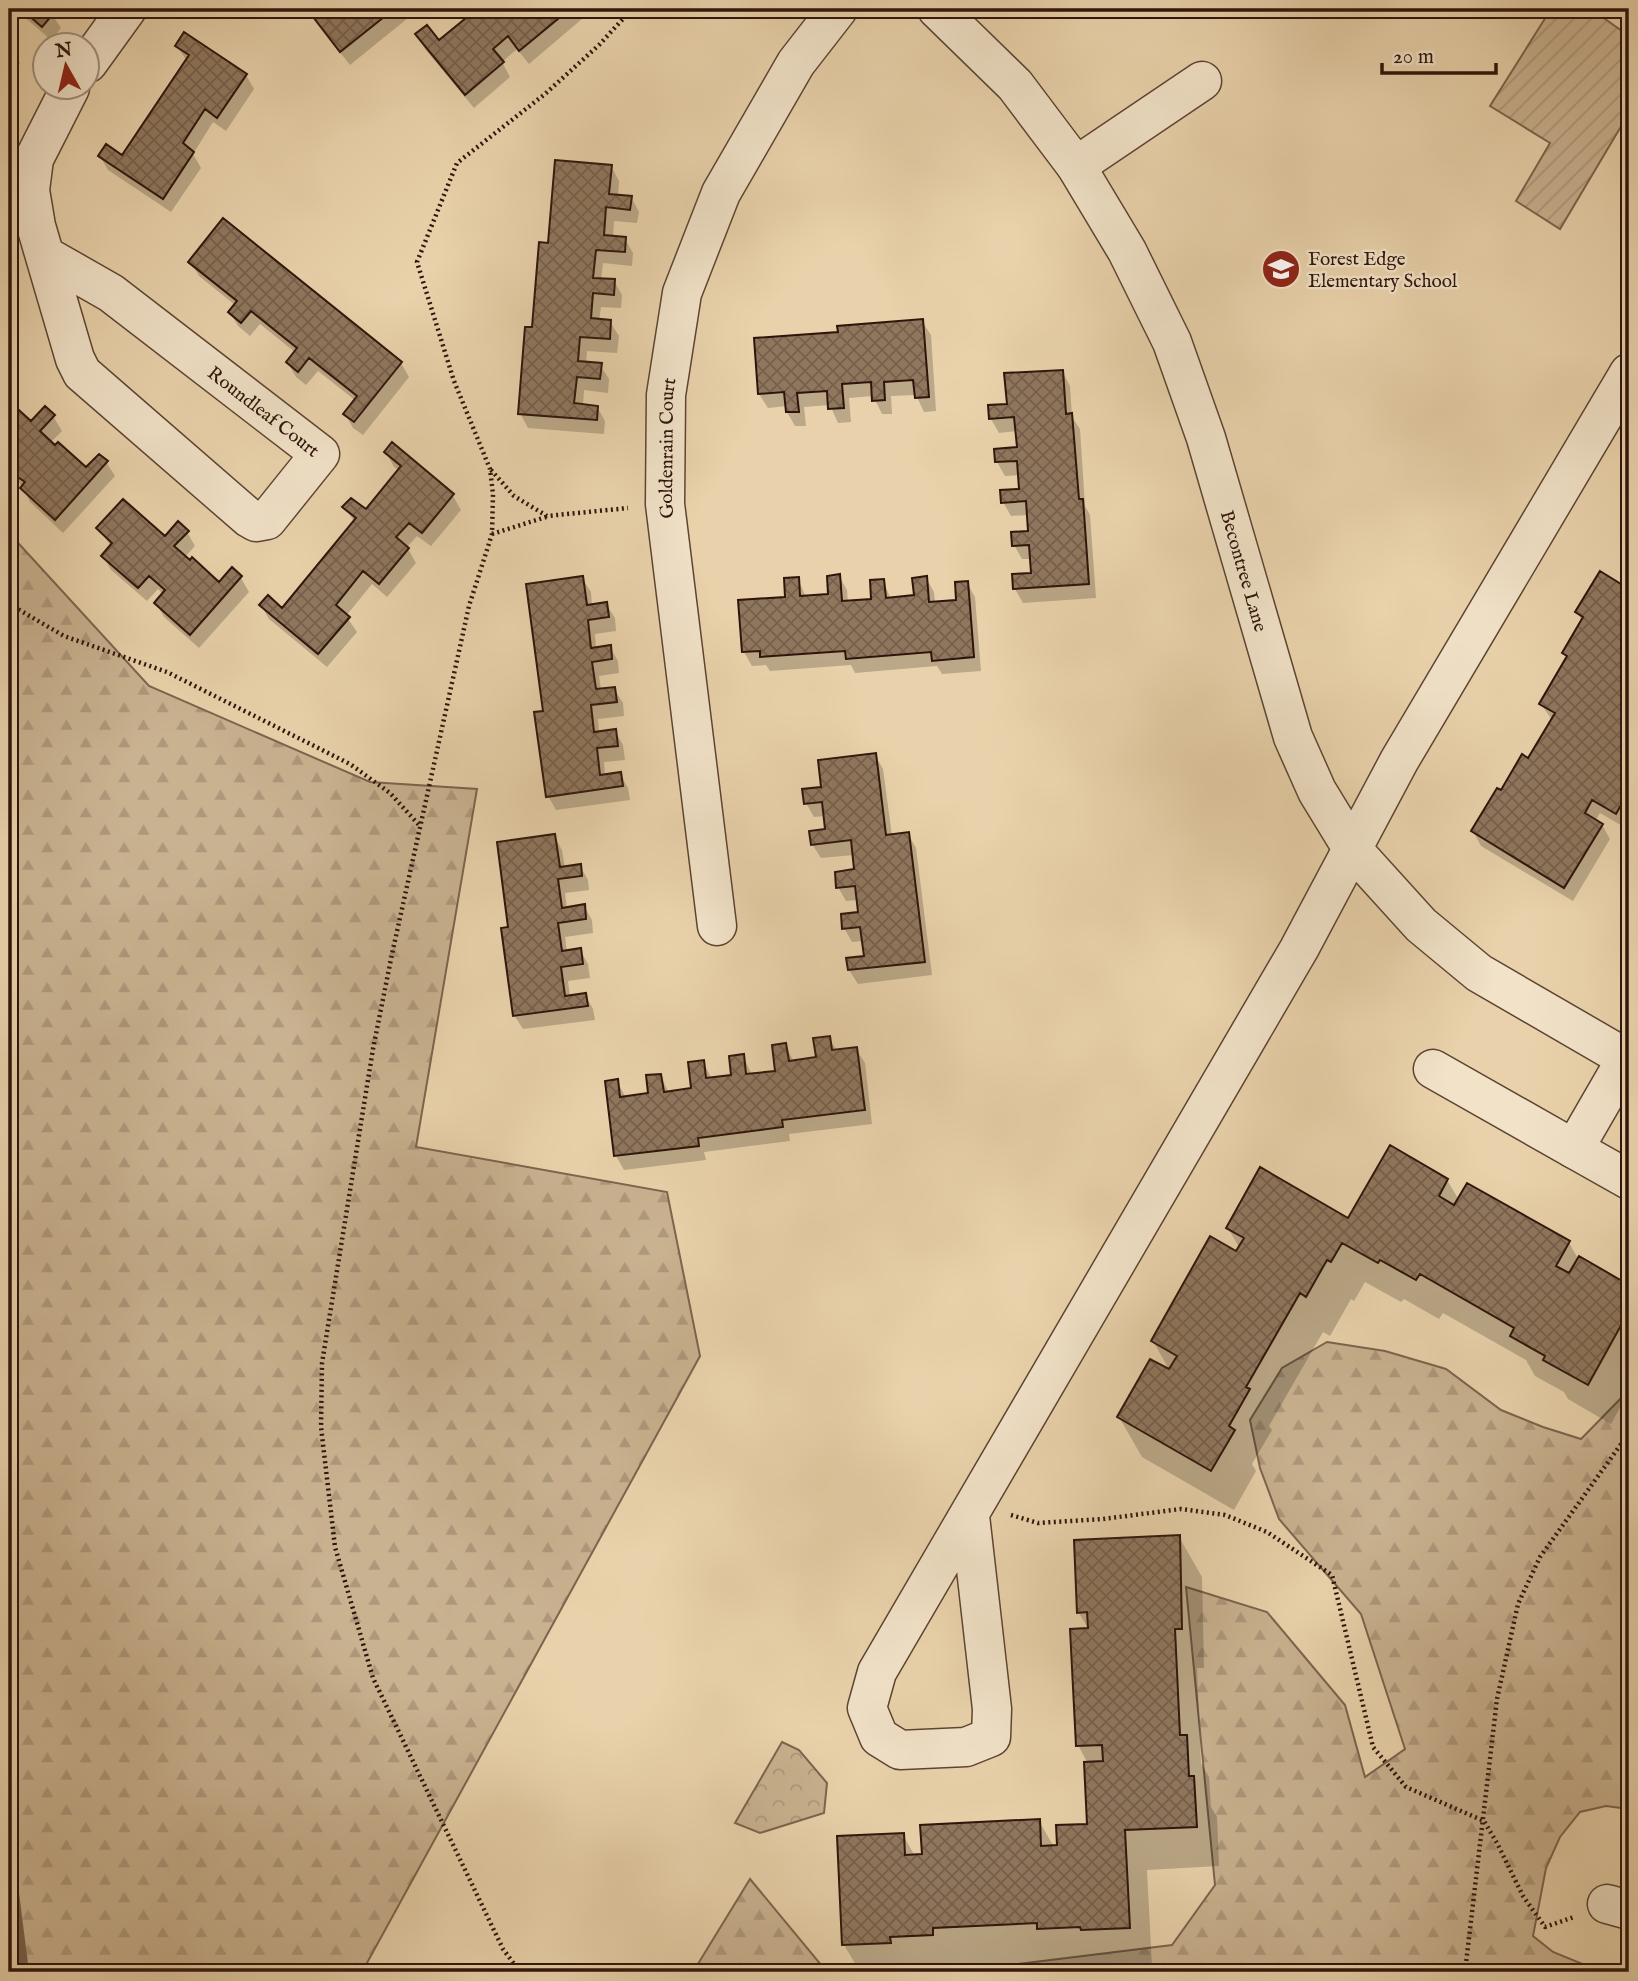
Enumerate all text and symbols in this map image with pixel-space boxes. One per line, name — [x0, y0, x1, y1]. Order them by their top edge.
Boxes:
north arrow — [32, 32, 102, 102]
scale bar — [1382, 32, 1496, 76]
text: N — [53, 38, 74, 64]
text: 20 m — [1393, 44, 1434, 71]
school or university icon: Forest Edge Elementary School — [1260, 248, 1302, 290]
place label: Forest Edge Elementary School — [1308, 248, 1458, 294]
street label: Roundleaf Court — [202, 362, 324, 463]
street label: Goldenrain Court — [655, 376, 683, 520]
street label: Becontree Lane — [1214, 508, 1272, 635]

